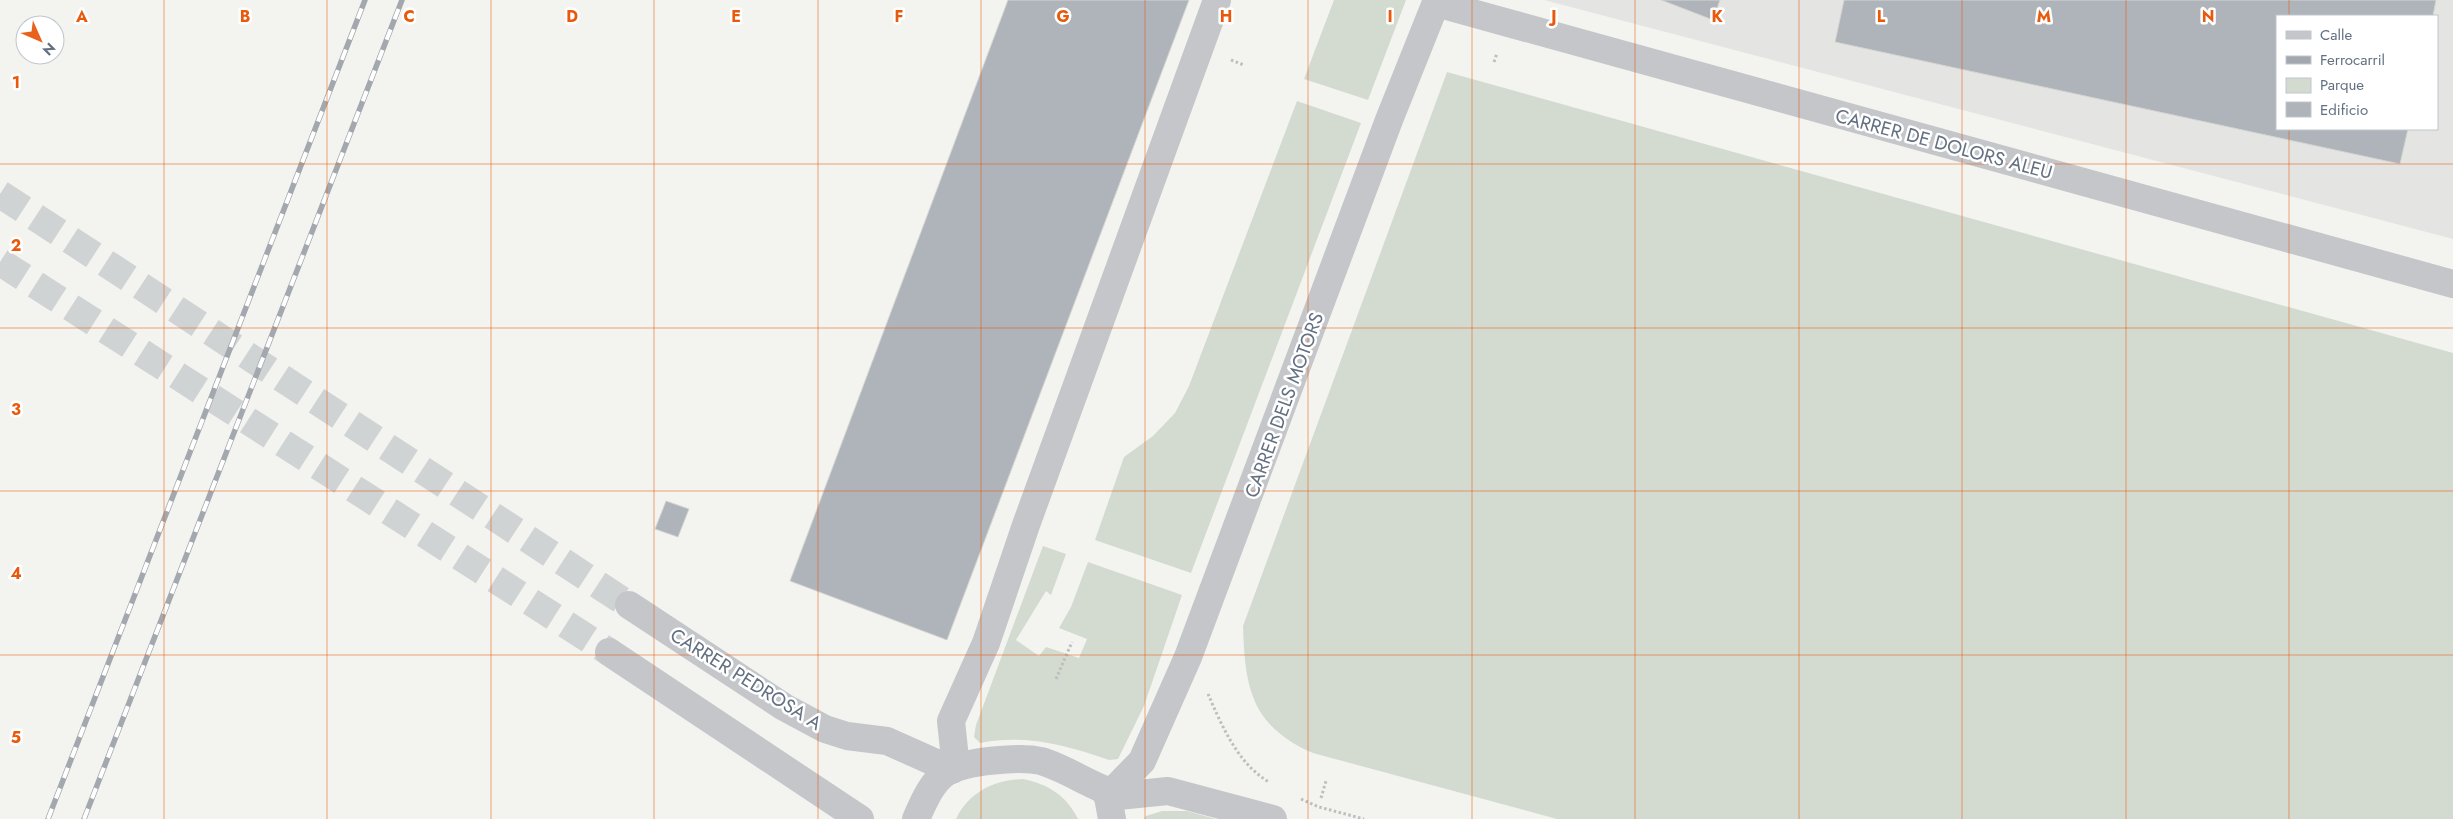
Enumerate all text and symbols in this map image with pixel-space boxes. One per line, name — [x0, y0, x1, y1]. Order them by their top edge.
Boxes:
text: A — [75, 5, 88, 28]
text: B — [240, 5, 250, 28]
text: C — [403, 5, 415, 28]
text: D — [566, 5, 578, 28]
text: E — [731, 5, 741, 28]
text: F — [895, 5, 903, 28]
text: G — [1056, 5, 1070, 28]
text: H — [1220, 5, 1232, 28]
text: I — [1387, 5, 1393, 28]
text: J — [1548, 5, 1557, 28]
text: K — [1711, 5, 1723, 28]
text: L — [1877, 5, 1886, 28]
text: M — [2037, 5, 2051, 28]
text: N — [2202, 5, 2214, 28]
north arrow — [15, 15, 65, 65]
legend — [2276, 15, 2438, 130]
text: Calle — [2320, 24, 2352, 46]
text: N — [38, 38, 60, 60]
text: Ferrocarril — [2320, 49, 2385, 71]
text: 1 — [12, 71, 20, 94]
text: Parque — [2320, 74, 2364, 96]
text: Edificio — [2320, 99, 2368, 121]
street label: CARRER DE DOLORS ALEU — [1833, 102, 2055, 186]
text: 2 — [11, 234, 21, 257]
street label: CARRER DELS MOTORS — [1238, 309, 1330, 501]
text: 3 — [11, 398, 21, 421]
text: 4 — [10, 562, 22, 585]
street label: CARRER PEDROSA A — [665, 621, 827, 737]
text: 5 — [11, 726, 21, 749]

